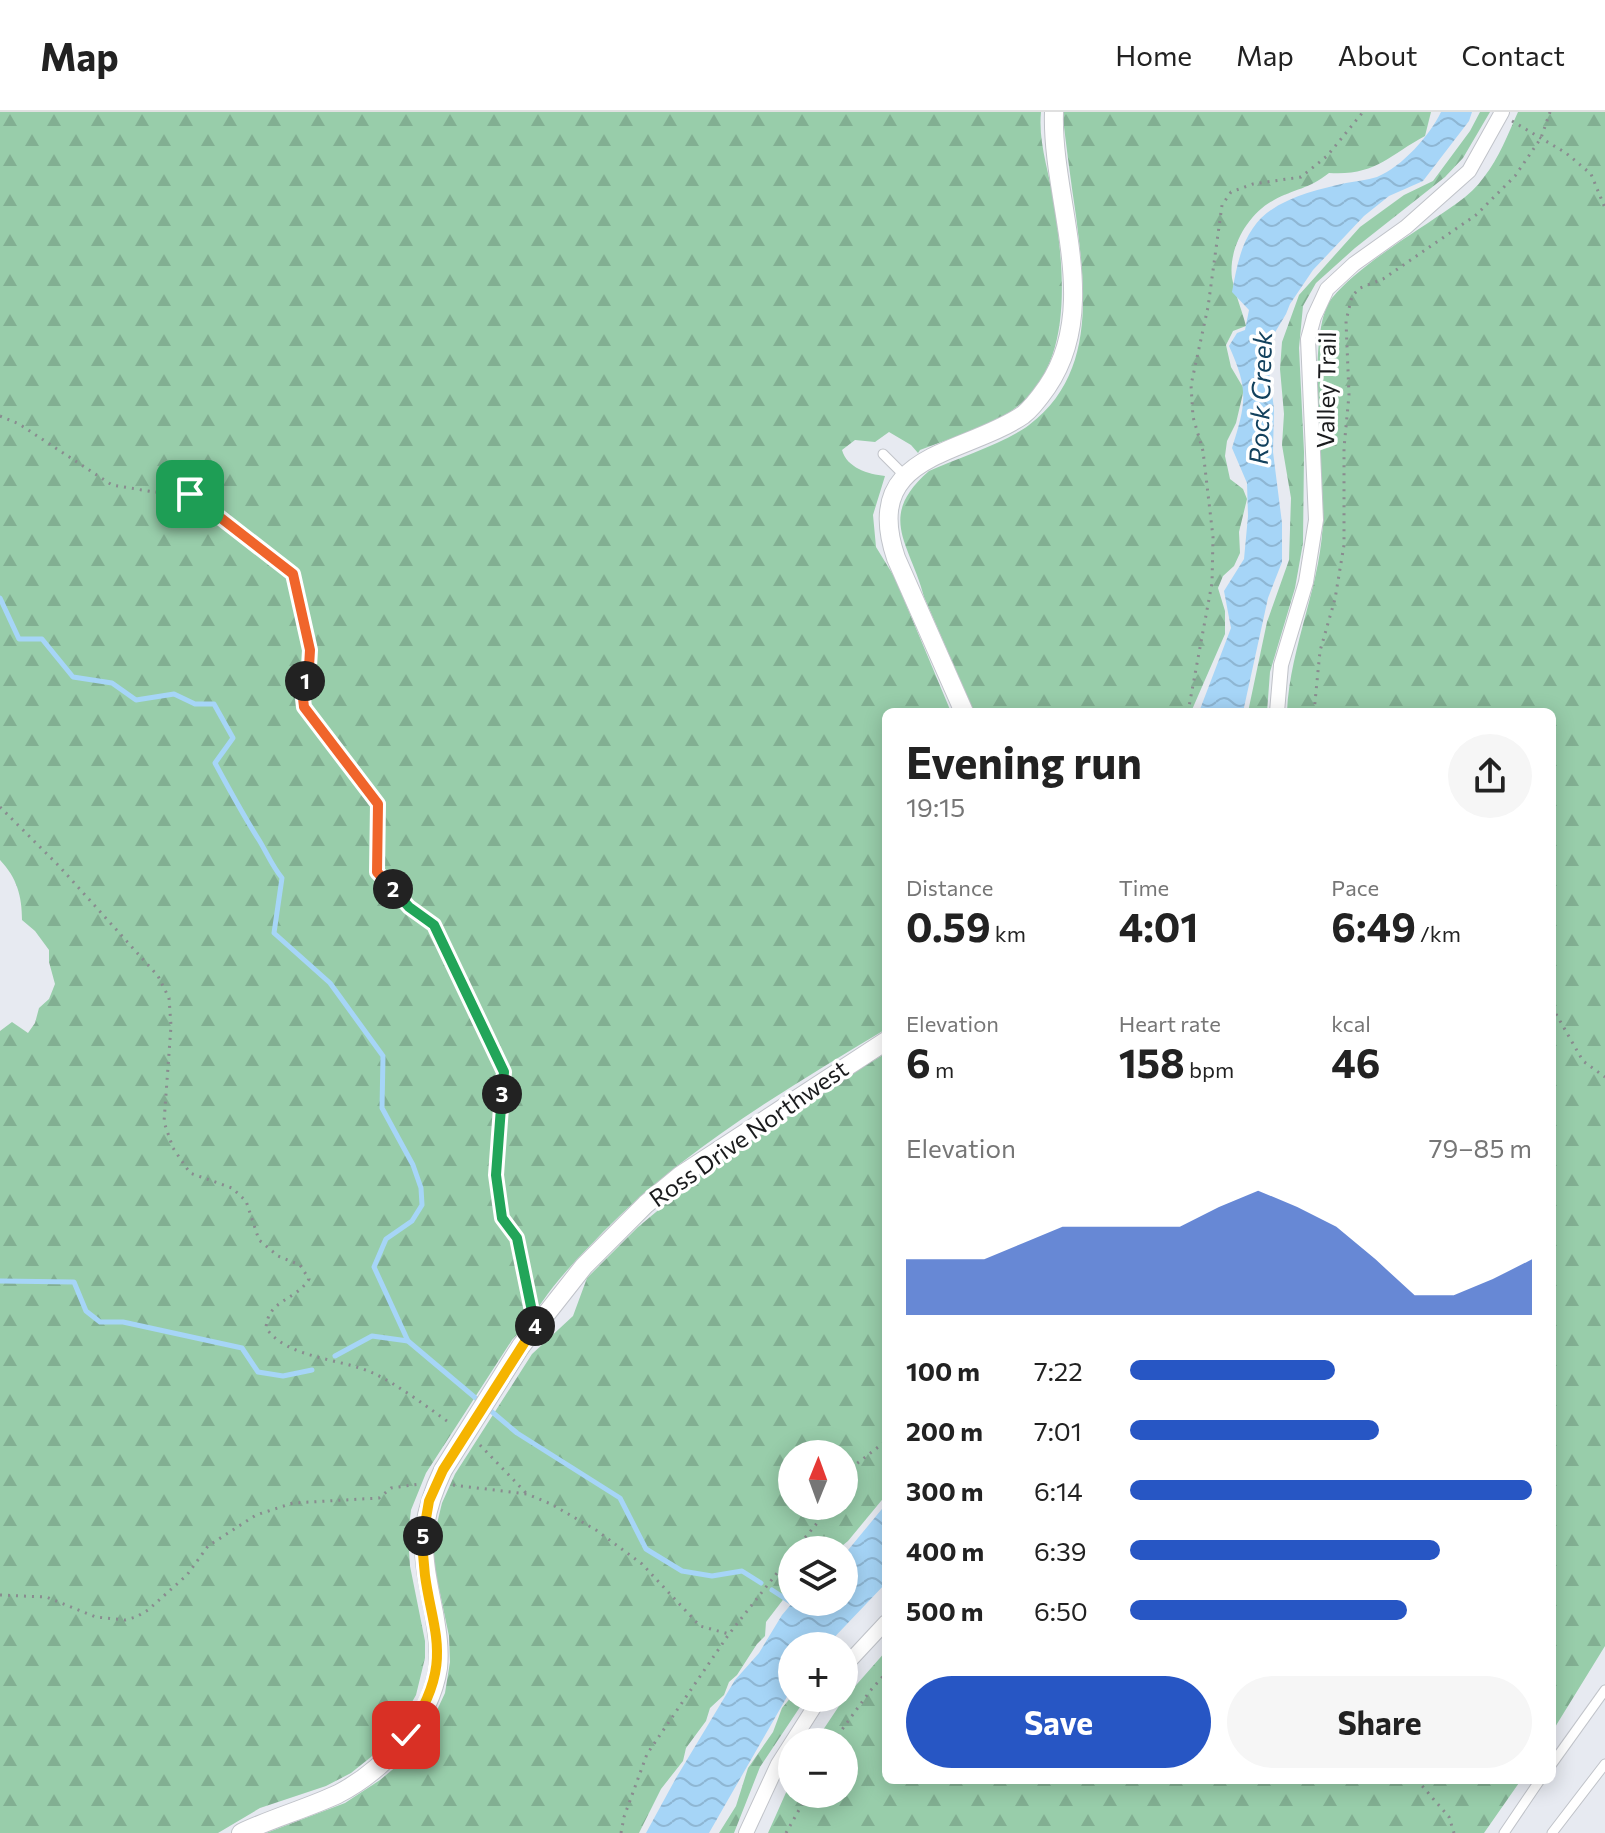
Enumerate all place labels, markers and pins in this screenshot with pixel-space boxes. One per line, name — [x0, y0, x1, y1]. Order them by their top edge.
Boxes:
pin — [156, 460, 224, 528]
pin: 1 — [285, 661, 325, 701]
pin: 2 — [373, 869, 413, 909]
pin: 3 — [482, 1074, 522, 1114]
pin: 4 — [515, 1306, 555, 1346]
pin: 5 — [403, 1516, 443, 1556]
pin — [372, 1701, 440, 1769]

